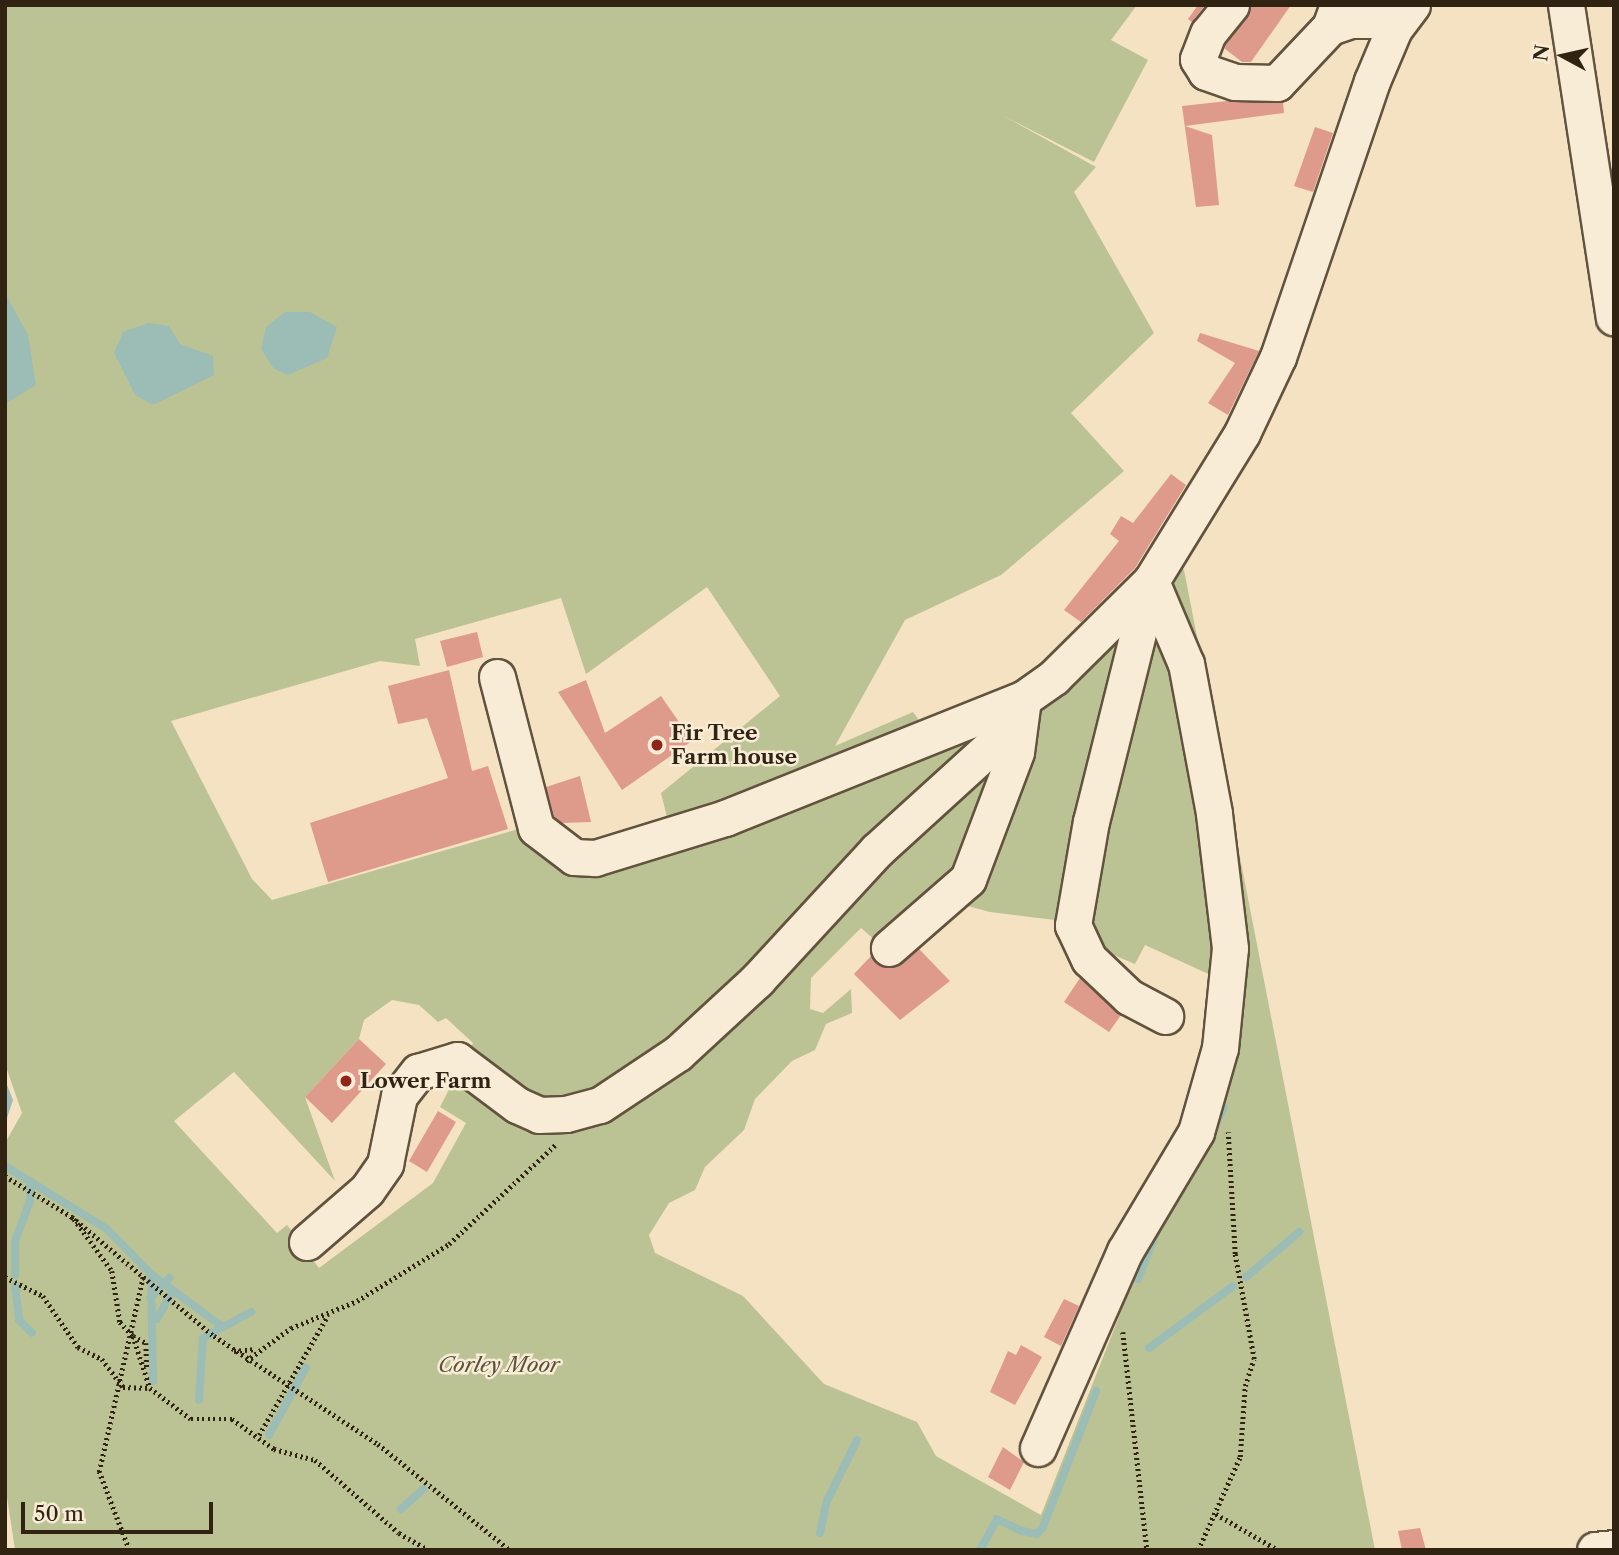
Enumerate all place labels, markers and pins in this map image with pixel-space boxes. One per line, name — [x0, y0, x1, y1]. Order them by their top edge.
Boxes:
place label: Fir Tree Farm house — [671, 720, 797, 770]
marker: Fir Tree Farm house — [649, 737, 665, 753]
place label: Lower Farm — [360, 1068, 492, 1094]
marker: Lower Farm — [338, 1073, 354, 1089]

